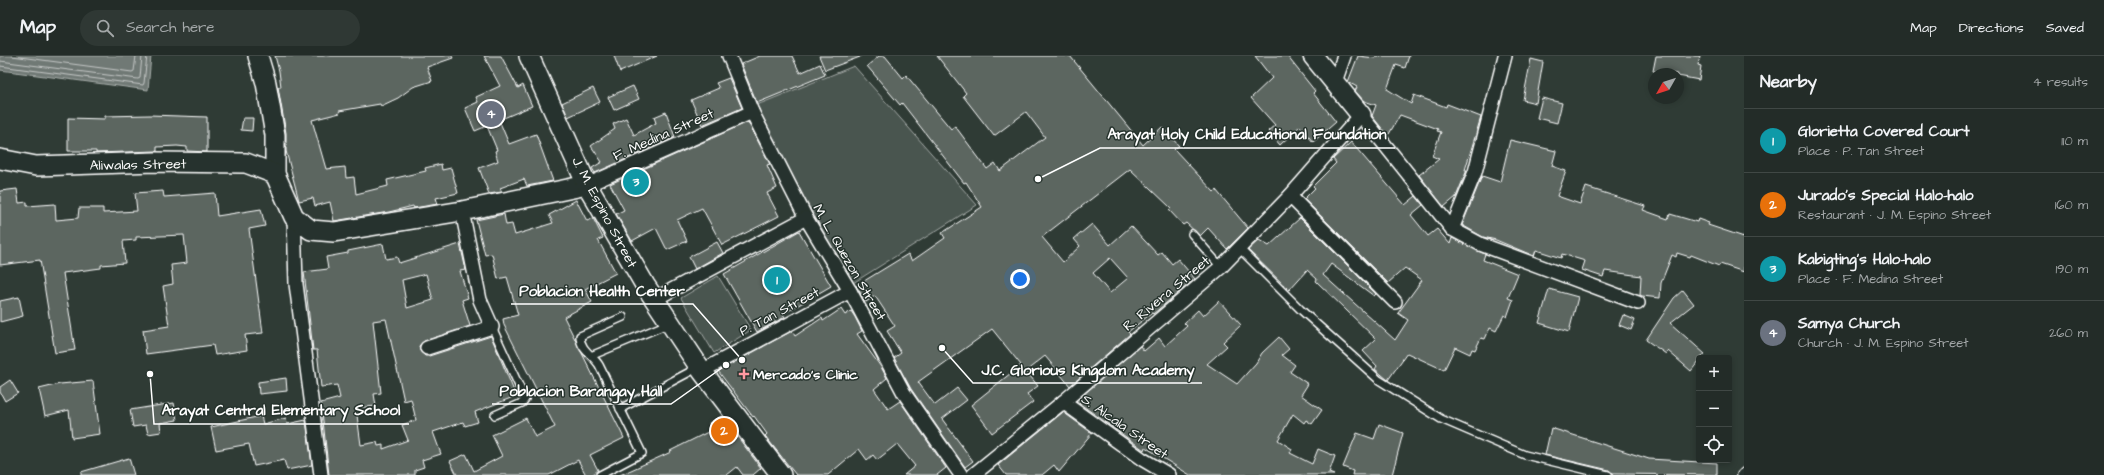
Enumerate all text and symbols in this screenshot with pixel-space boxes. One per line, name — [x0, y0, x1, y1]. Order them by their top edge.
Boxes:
search box — [80, 10, 360, 46]
text: Map — [20, 14, 56, 41]
icon: search — [94, 17, 116, 39]
text: Search here — [126, 17, 215, 38]
text: Map — [1910, 18, 1937, 38]
text: Directions — [1959, 18, 2024, 38]
text: Saved — [2046, 18, 2084, 38]
north arrow — [1648, 68, 1684, 104]
text: Nearby — [1760, 70, 1817, 94]
text: 4 results — [2033, 73, 2088, 91]
pin: 4 — [478, 99, 504, 129]
street label: F. Medina Street — [610, 104, 717, 166]
callout: Arayat Holy Child Educational Foundation — [1100, 121, 1395, 148]
text: Glorietta Covered Court — [1798, 121, 1970, 142]
text: Arayat Holy Child Educational Foundation — [1107, 124, 1387, 146]
text: 1 — [1772, 132, 1774, 150]
text: 110 m — [2061, 132, 2088, 150]
text: Place · P. Tan Street — [1798, 142, 1924, 160]
street label: J. M. Espino Street — [566, 153, 642, 272]
street label: Aliwalas Street — [89, 154, 187, 176]
pin: 3 — [623, 167, 649, 197]
text: Jurado's Special Halo-halo — [1798, 185, 1973, 206]
text: 2 — [1769, 196, 1777, 214]
text: 160 m — [2055, 196, 2088, 214]
street label: M. L. Quezon Street — [808, 200, 891, 325]
text: Restaurant · J. M. Espino Street — [1798, 206, 1991, 224]
text: Kabigting's Halo-halo — [1798, 249, 1931, 270]
street label: R. Rivera Street — [1119, 251, 1215, 336]
text: 3 — [1770, 260, 1776, 278]
text: 190 m — [2055, 260, 2088, 278]
pin: 1 — [764, 265, 790, 295]
your location — [1010, 269, 1030, 289]
text: Place · F. Medina Street — [1798, 270, 1943, 288]
callout: Poblacion Health Center — [511, 277, 693, 304]
text: Poblacion Health Center — [519, 281, 685, 302]
street label: P. Tan Street — [736, 282, 823, 341]
text: Samya Church — [1798, 313, 1900, 334]
text: 4 — [1769, 324, 1777, 342]
text: 260 m — [2049, 324, 2088, 342]
text: Church · J. M. Espino Street — [1798, 334, 1969, 352]
map controls — [1696, 355, 1732, 463]
button: + — [1696, 355, 1732, 391]
callout: J.C. Glorious Kingdom Academy — [973, 356, 1202, 383]
text: J.C. Glorious Kingdom Academy — [981, 360, 1195, 383]
place label: Mercado's Clinic — [753, 365, 858, 385]
marker: Mercado's Clinic — [738, 368, 750, 380]
callout: Poblacion Barangay Hall — [492, 377, 671, 404]
text: Poblacion Barangay Hall — [500, 381, 663, 404]
street label: S. Alcala Street — [1077, 389, 1172, 464]
button: − — [1696, 391, 1732, 427]
callout: Arayat Central Elementary School — [154, 397, 409, 424]
text: Arayat Central Elementary School — [162, 400, 401, 422]
pin: 2 — [711, 416, 737, 446]
button: locate — [1696, 427, 1732, 463]

